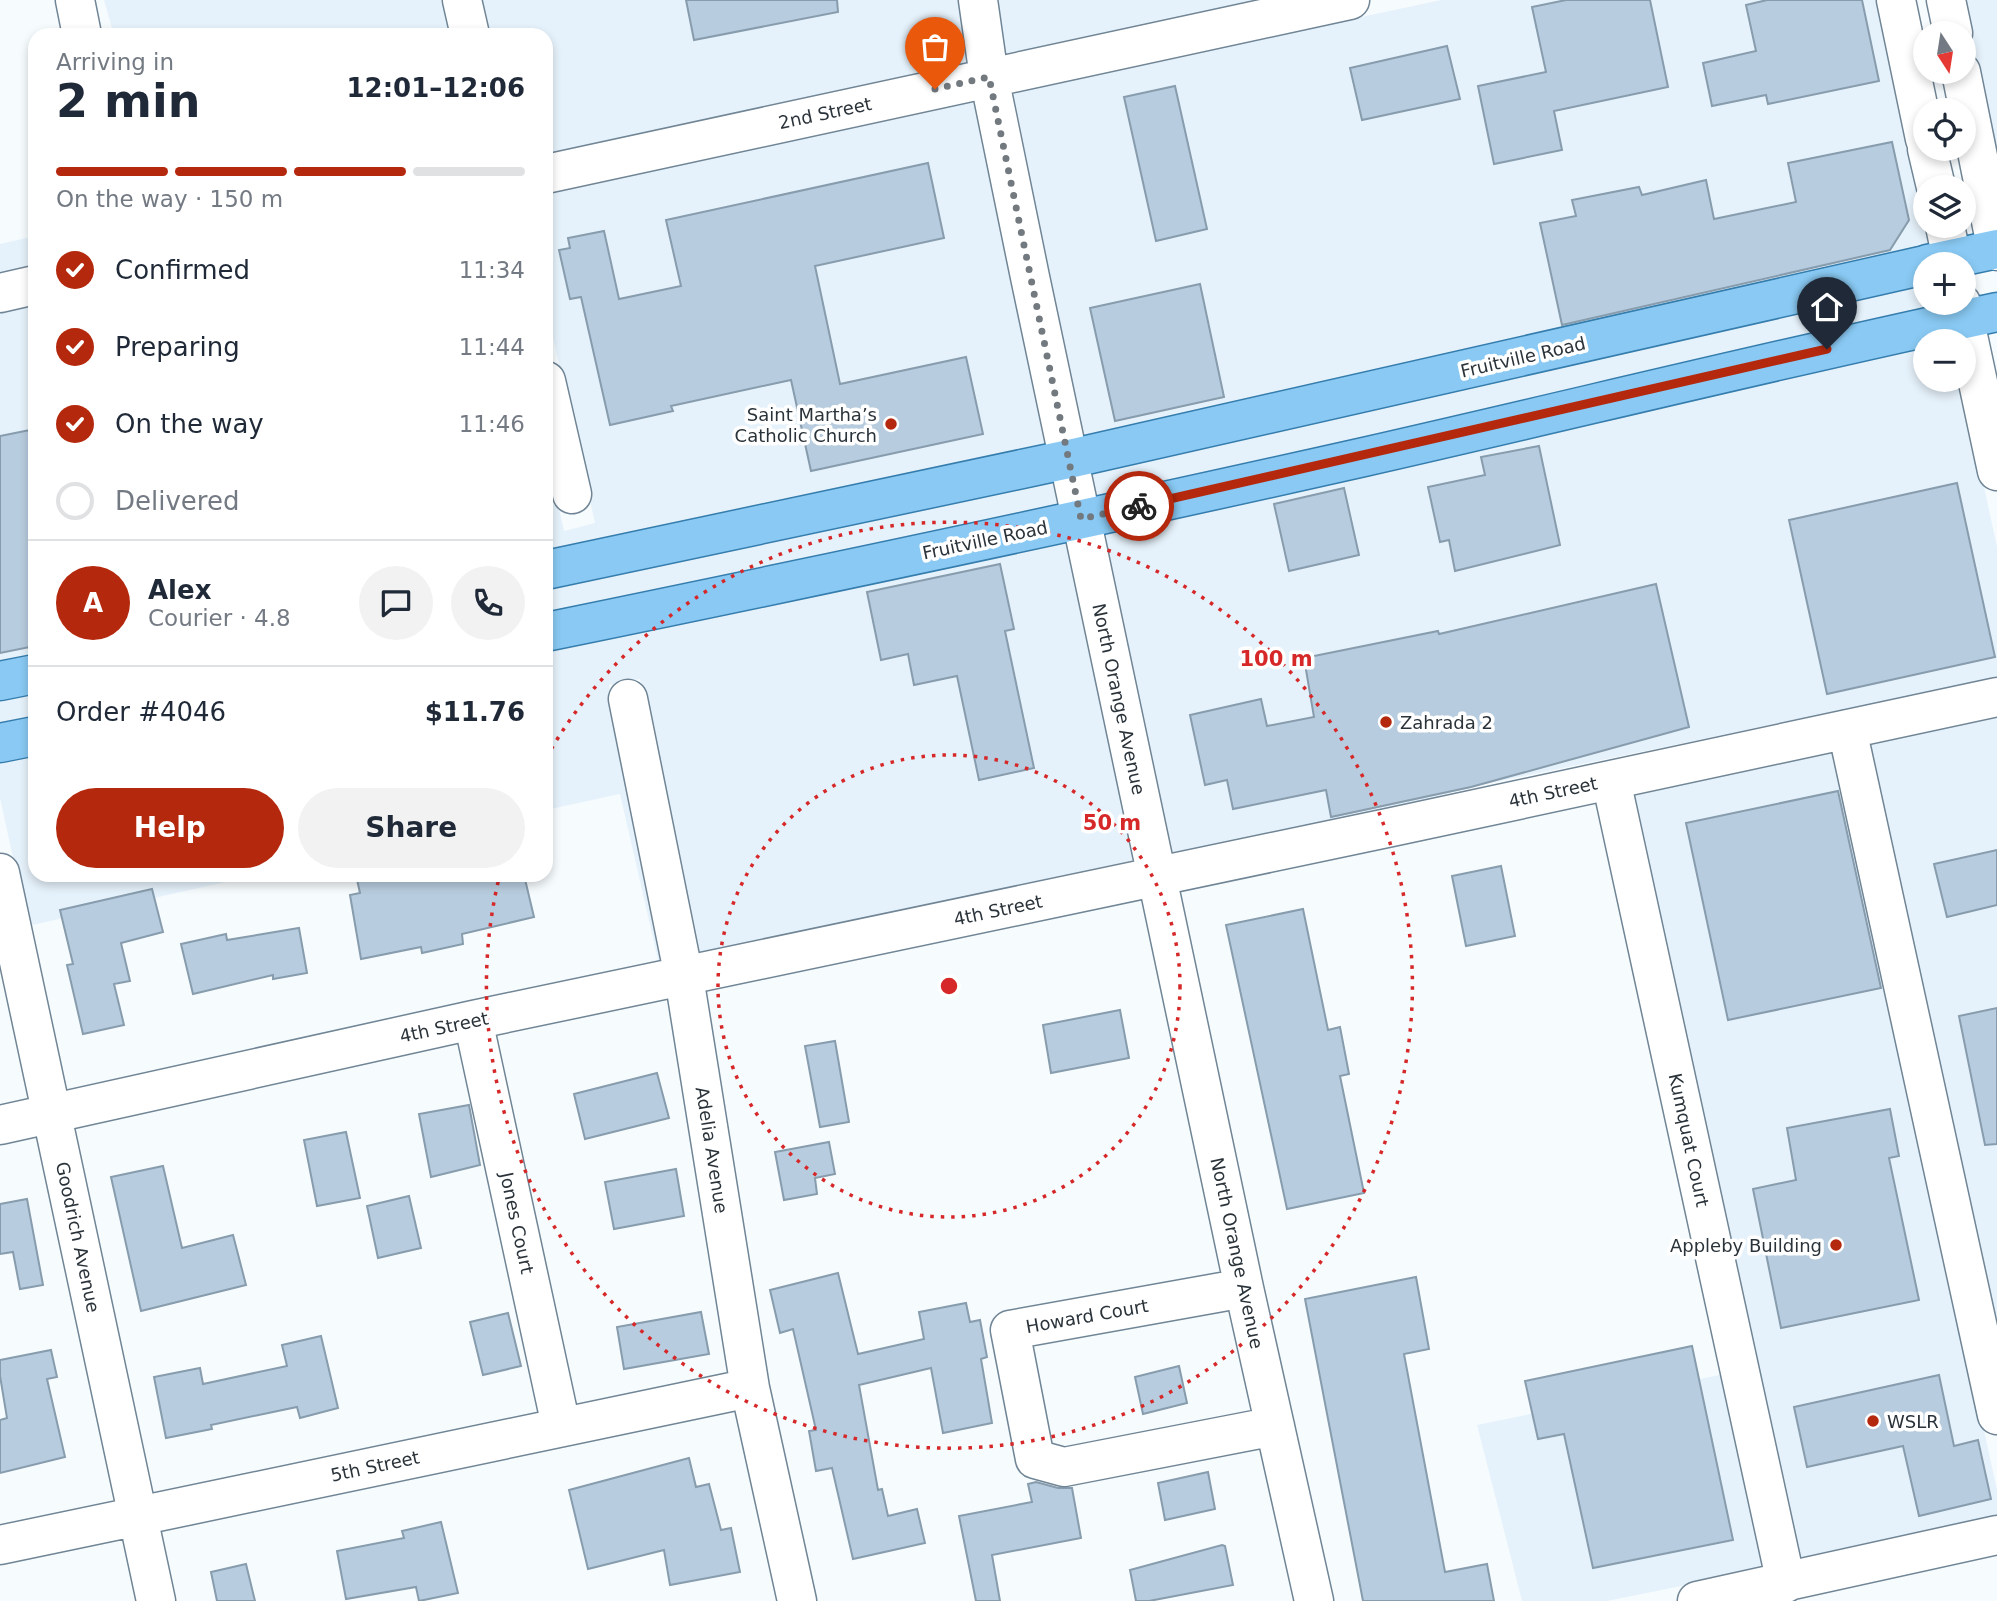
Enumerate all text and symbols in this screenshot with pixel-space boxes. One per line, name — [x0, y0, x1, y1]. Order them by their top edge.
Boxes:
pin — [905, 17, 965, 89]
north arrow — [1913, 21, 1976, 84]
map controls — [1913, 21, 1976, 392]
icon: bag — [916, 28, 954, 66]
text: Arriving in — [56, 49, 174, 75]
text: 12:01–12:06 — [346, 73, 525, 103]
text: 2 min — [56, 74, 200, 128]
street label: 2nd Street — [777, 93, 873, 133]
button: locate — [1913, 98, 1976, 161]
button: layers — [1913, 175, 1976, 238]
text: On the way · 150 m — [56, 186, 283, 212]
icon: check — [56, 251, 94, 289]
button: + — [1913, 252, 1976, 315]
text: Confirmed — [115, 255, 250, 285]
text: 11:34 — [459, 257, 525, 283]
pin — [1797, 277, 1857, 349]
icon: home — [1808, 288, 1846, 326]
icon: check — [56, 328, 94, 366]
button: − — [1913, 329, 1976, 392]
text: Preparing — [115, 332, 240, 362]
street label: Fruitville Road — [1459, 332, 1587, 382]
text: 11:44 — [459, 334, 525, 360]
place label: Saint Martha’s Catholic Church — [735, 404, 877, 446]
icon: check — [56, 405, 94, 443]
text: On the way — [115, 409, 264, 439]
text: 11:46 — [459, 411, 525, 437]
marker: Saint Martha’s Catholic Church — [883, 416, 899, 432]
courier — [1104, 471, 1174, 541]
text: Delivered — [115, 486, 239, 516]
icon: bike — [1120, 487, 1158, 525]
street label: Fruitville Road — [920, 516, 1050, 564]
button: chat — [359, 566, 433, 640]
button: phone — [451, 566, 525, 640]
text: Alex — [148, 575, 211, 605]
text: A — [83, 588, 103, 618]
street label: North Orange Avenue — [1088, 601, 1150, 797]
text: Courier · 4.8 — [148, 605, 291, 631]
text: 100 m — [1239, 647, 1313, 671]
text: Order #4046 — [56, 697, 226, 727]
text: $11.76 — [425, 697, 525, 727]
place label: Zahrada 2 — [1400, 712, 1493, 733]
marker: Zahrada 2 — [1378, 714, 1394, 730]
street label: 4th Street — [1507, 772, 1599, 812]
button: Help — [56, 788, 284, 868]
button: Share — [298, 788, 525, 868]
text: 50 m — [1083, 811, 1141, 835]
street label: 4th Street — [952, 890, 1044, 930]
centre of rings — [937, 974, 961, 998]
street label: 4th Street — [398, 1007, 490, 1047]
street label: Kumquat Court — [1665, 1071, 1713, 1209]
street label: Adelia Avenue — [692, 1085, 732, 1215]
street label: North Orange Avenue — [1206, 1155, 1268, 1351]
street label: Goodrich Avenue — [52, 1160, 104, 1314]
street label: Jones Court — [496, 1169, 538, 1276]
place label: Appleby Building — [1670, 1235, 1822, 1256]
marker: Appleby Building — [1828, 1237, 1844, 1253]
street label: Howard Court — [1024, 1295, 1150, 1337]
place label: WSLR — [1887, 1411, 1939, 1432]
marker: WSLR — [1865, 1413, 1881, 1429]
street label: 5th Street — [329, 1446, 421, 1486]

